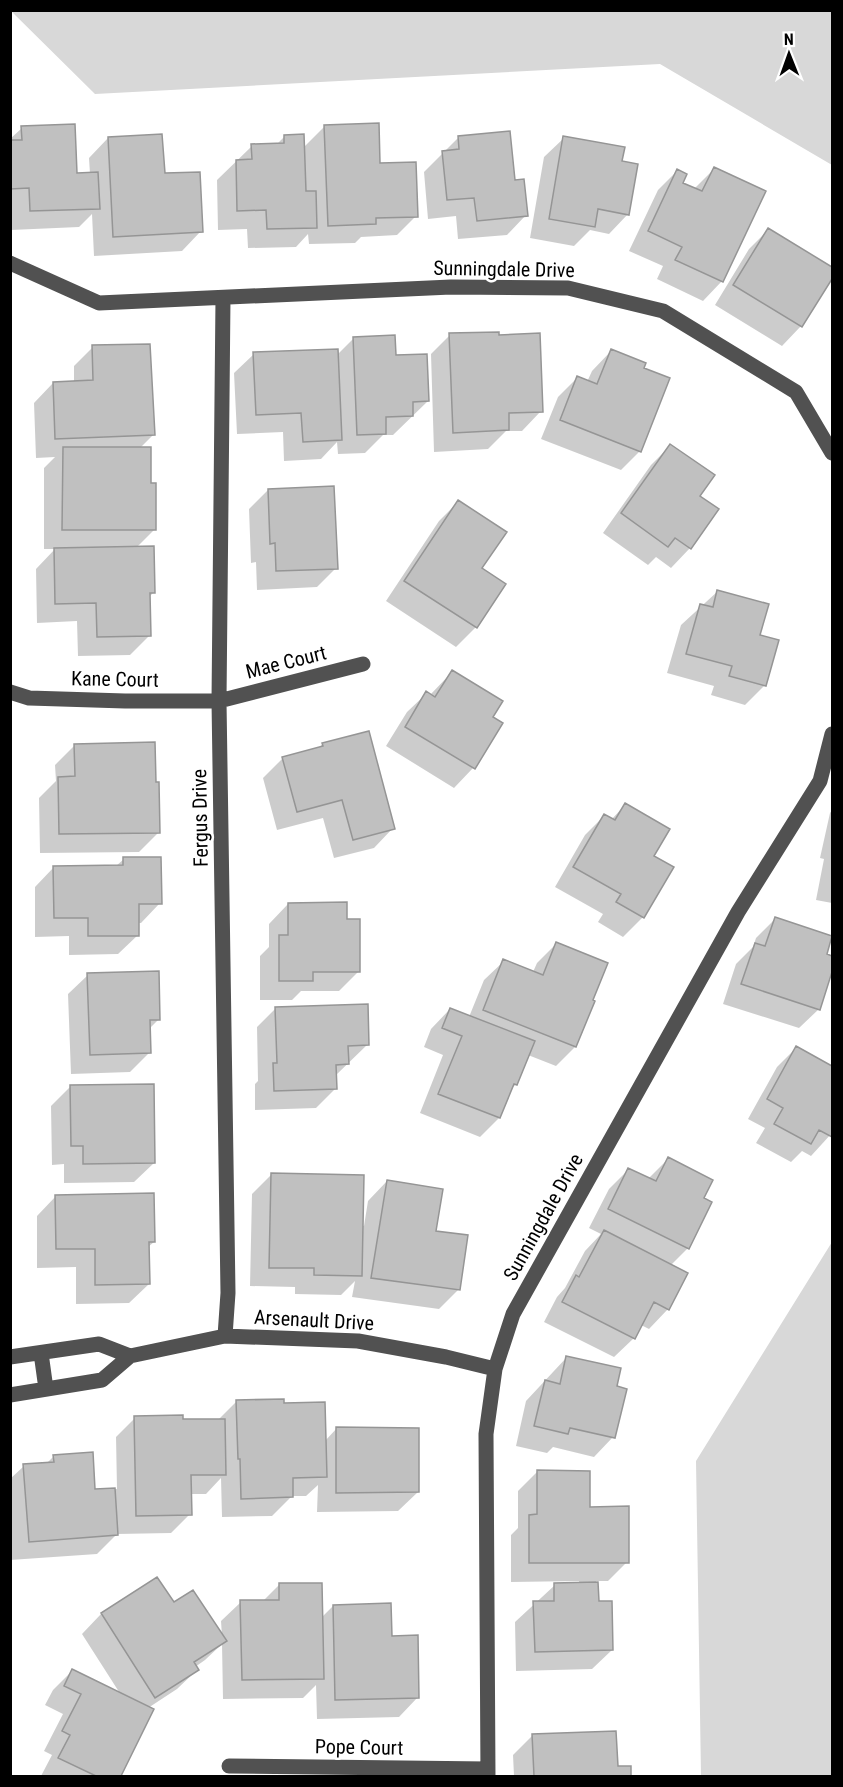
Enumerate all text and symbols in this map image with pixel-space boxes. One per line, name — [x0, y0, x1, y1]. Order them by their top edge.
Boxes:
north arrow — [759, 24, 819, 84]
text: N — [784, 30, 794, 49]
street label: Sunningdale Drive — [433, 256, 575, 282]
street label: Mae Court — [243, 640, 329, 684]
street label: Kane Court — [71, 666, 159, 692]
street label: Fergus Drive — [187, 769, 213, 867]
street label: Sunningdale Drive — [498, 1149, 588, 1285]
street label: Arsenault Drive — [253, 1305, 375, 1335]
street label: Pope Court — [315, 1734, 403, 1760]

